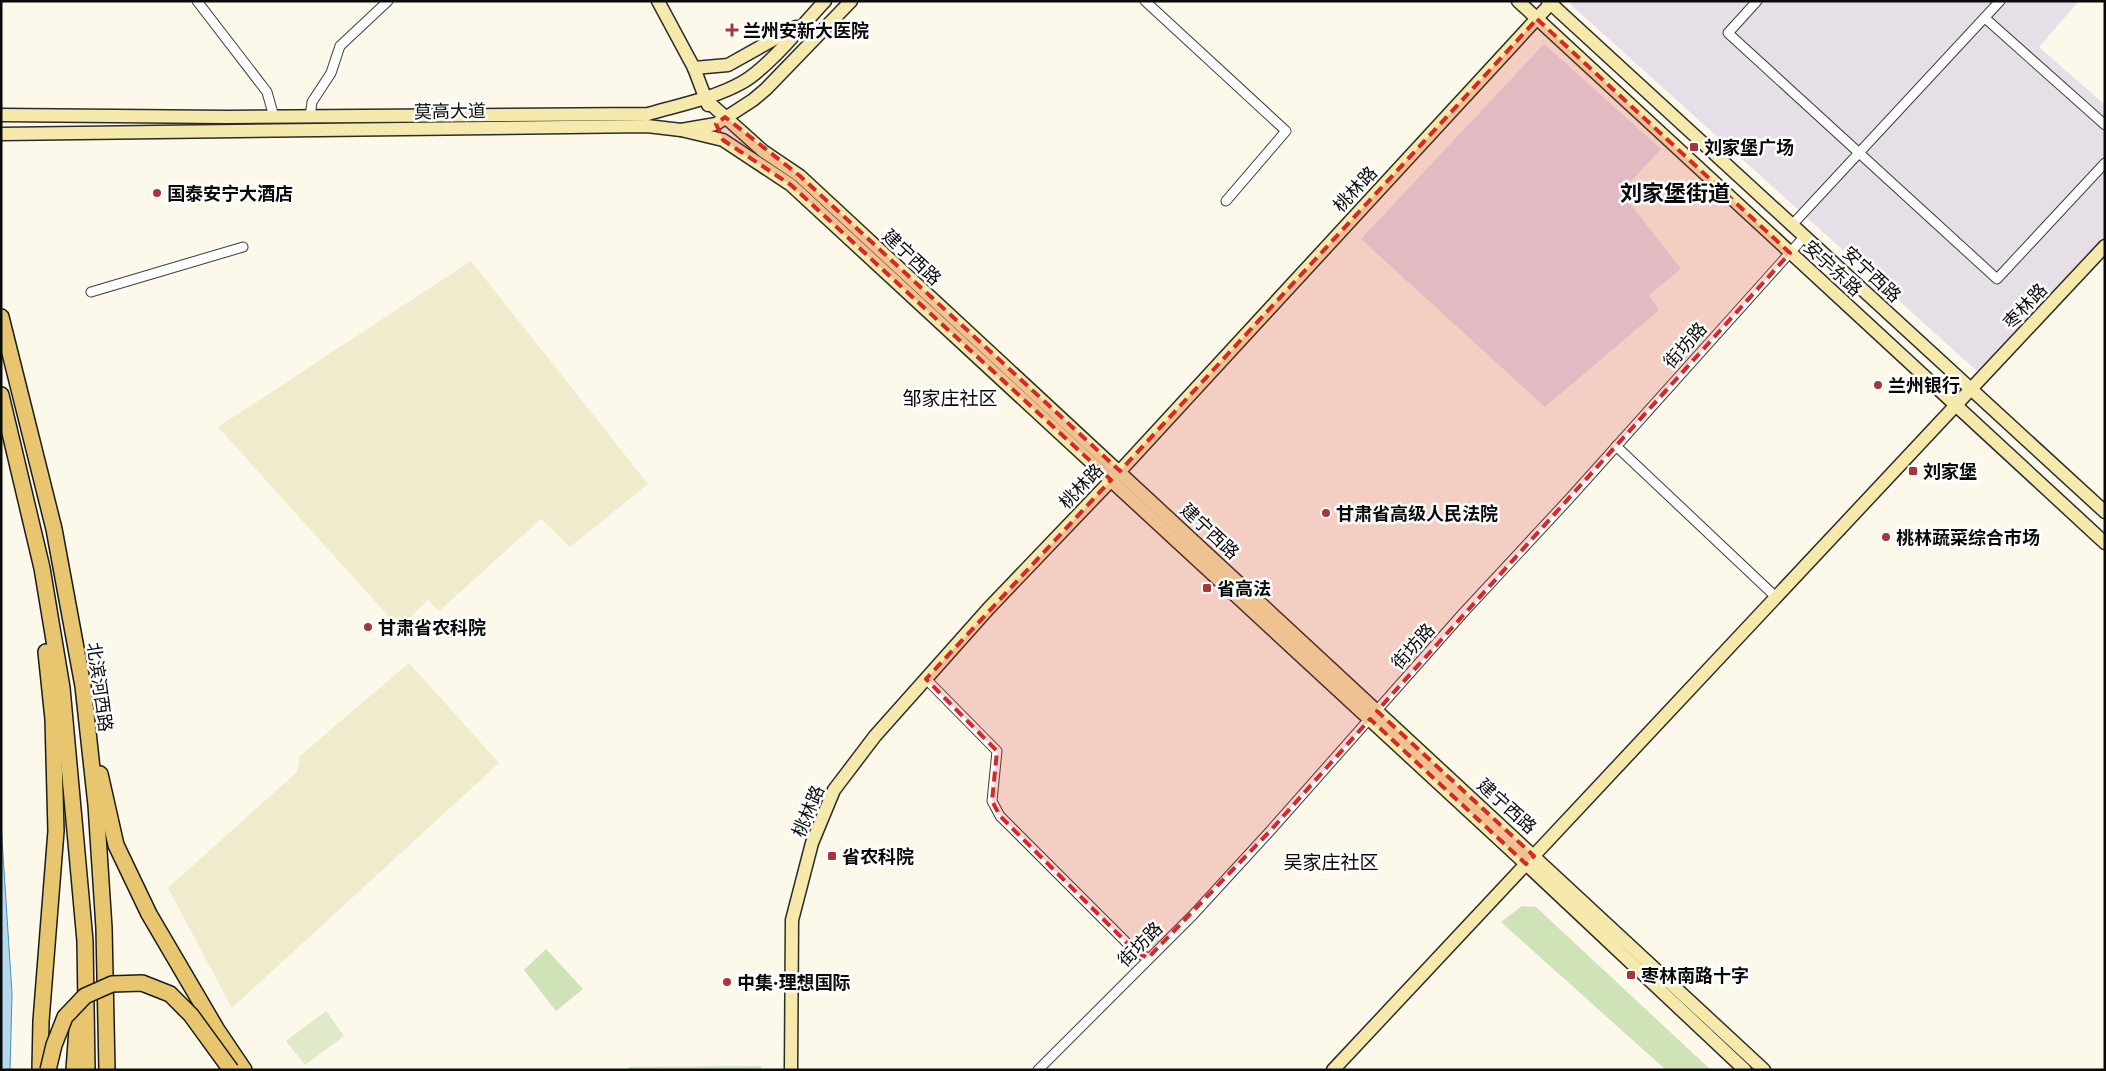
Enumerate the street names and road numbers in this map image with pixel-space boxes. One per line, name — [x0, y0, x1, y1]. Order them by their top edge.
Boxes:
street label: 莫高大道 — [414, 98, 486, 124]
street label: 桃林路 — [1327, 161, 1383, 217]
street label: 建宁西路 — [877, 223, 947, 291]
street label: 安宁东路 — [1798, 234, 1868, 302]
street label: 安宁西路 — [1837, 240, 1907, 308]
street label: 枣林路 — [1997, 278, 2053, 334]
street label: 街坊路 — [1658, 317, 1712, 373]
street label: 桃林路 — [1053, 458, 1109, 514]
street label: 建宁西路 — [1175, 497, 1245, 565]
street label: 街坊路 — [1386, 618, 1440, 674]
street label: 北滨河西路 — [81, 641, 119, 733]
street label: 建宁西路 — [1472, 773, 1542, 839]
street label: 桃林路 — [786, 781, 830, 841]
street label: 街坊路 — [1112, 916, 1168, 972]

